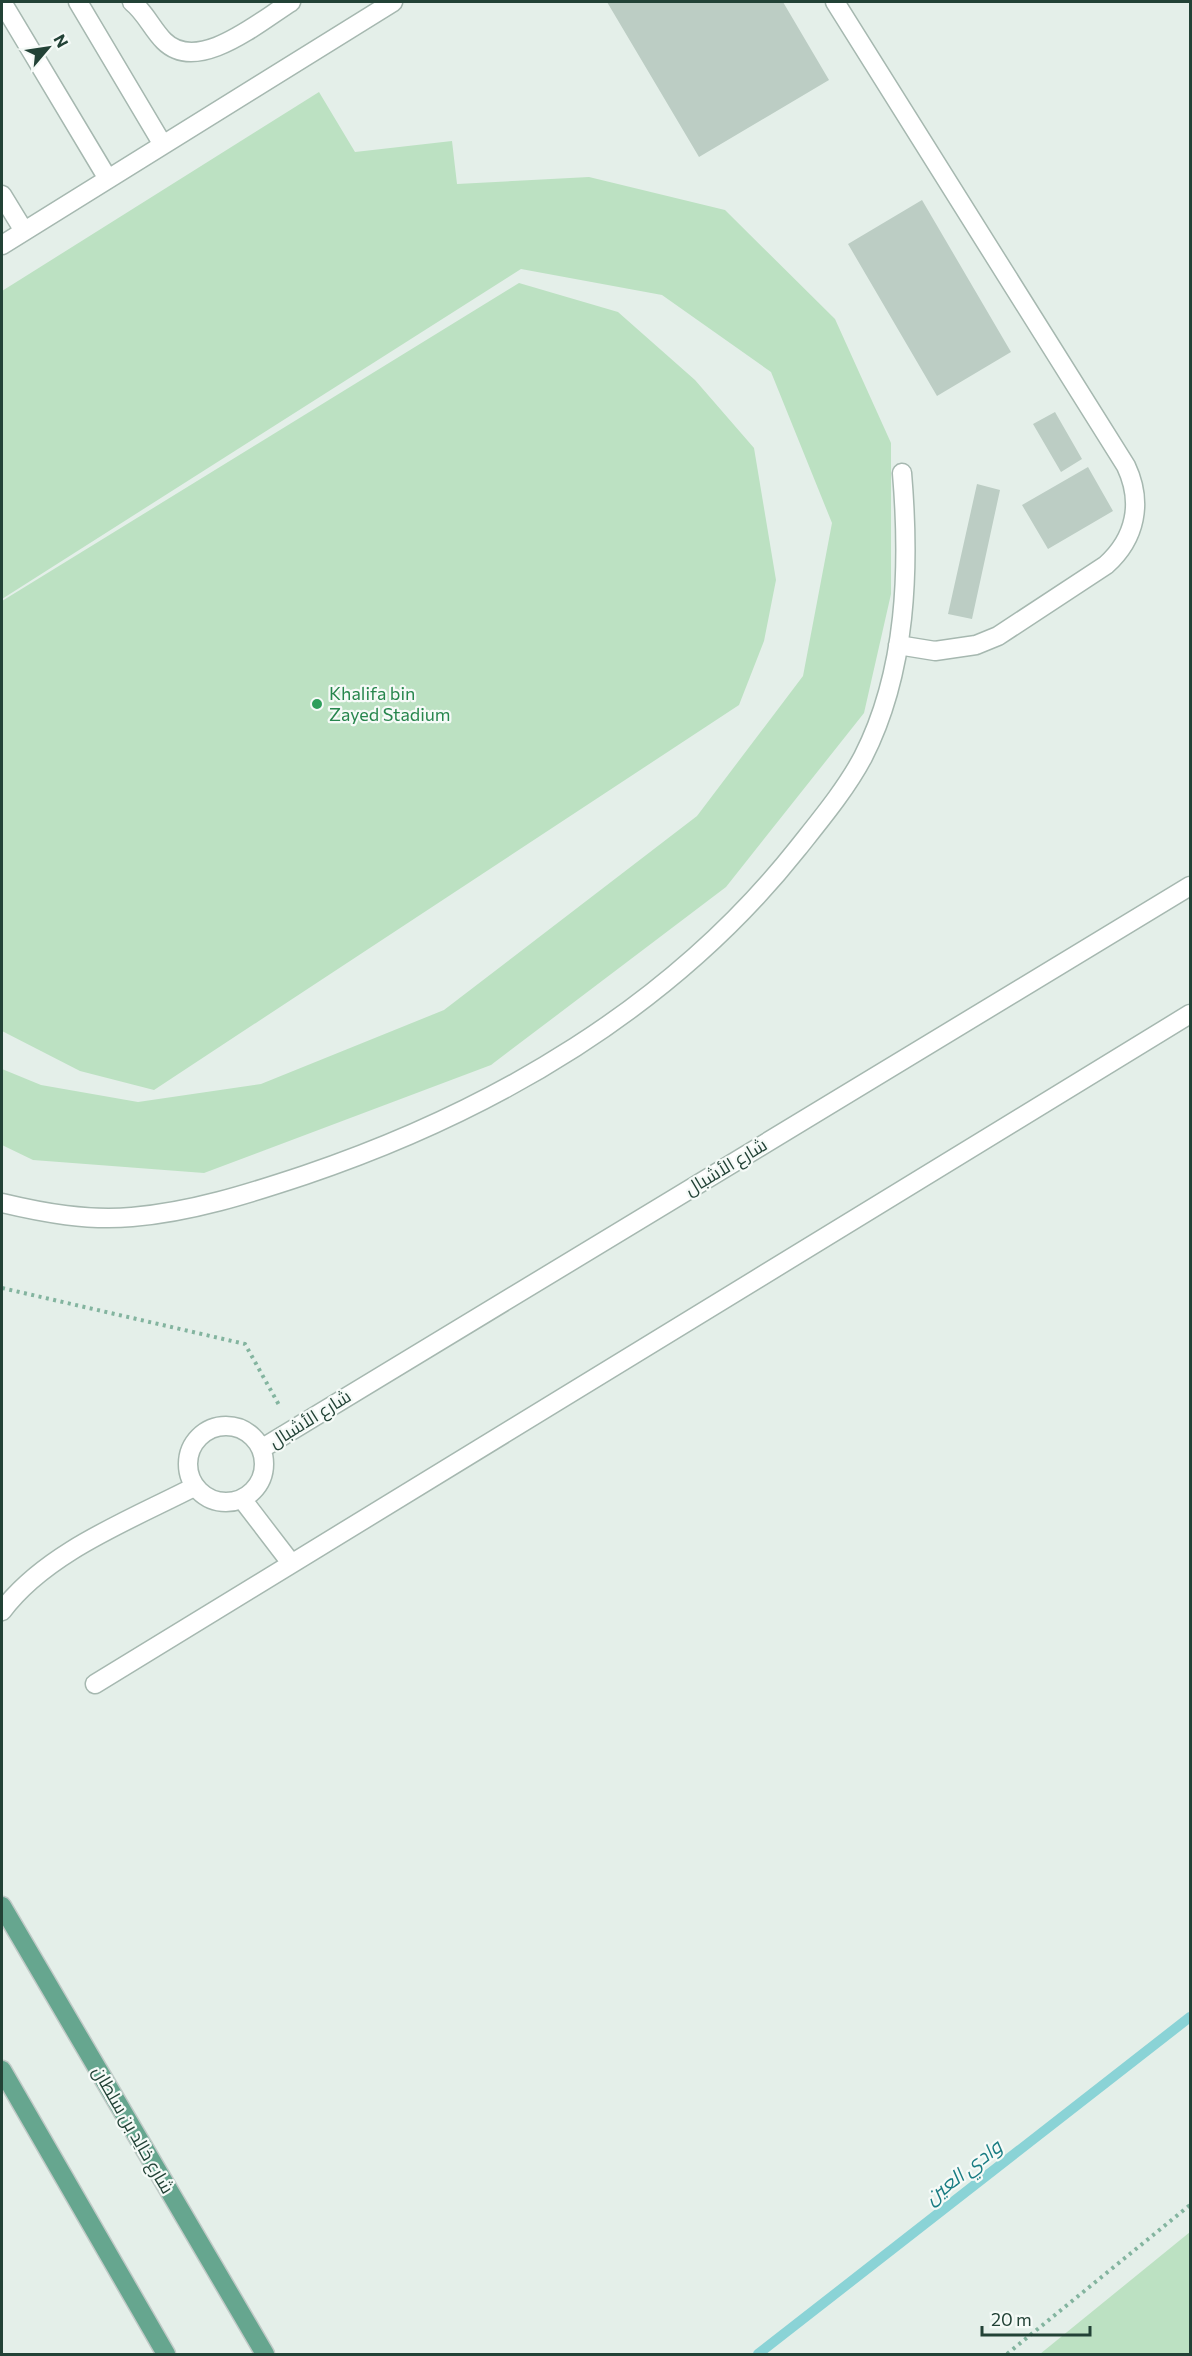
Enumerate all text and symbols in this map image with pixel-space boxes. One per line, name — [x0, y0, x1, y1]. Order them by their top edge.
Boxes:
north arrow — [18, 18, 78, 78]
text: N — [50, 31, 73, 50]
place label: Khalifa bin Zayed Stadium — [329, 682, 451, 725]
marker: Khalifa bin Zayed Stadium — [310, 697, 324, 711]
street label: شارع الأشبال — [680, 1133, 772, 1201]
street label: شارع الأشبال — [265, 1384, 355, 1454]
street label: شارع خالِد بن سلطان — [87, 2062, 179, 2198]
water label: وادي العين — [919, 2133, 1010, 2213]
scale bar — [982, 2299, 1090, 2337]
text: 20 m — [991, 2308, 1032, 2330]

